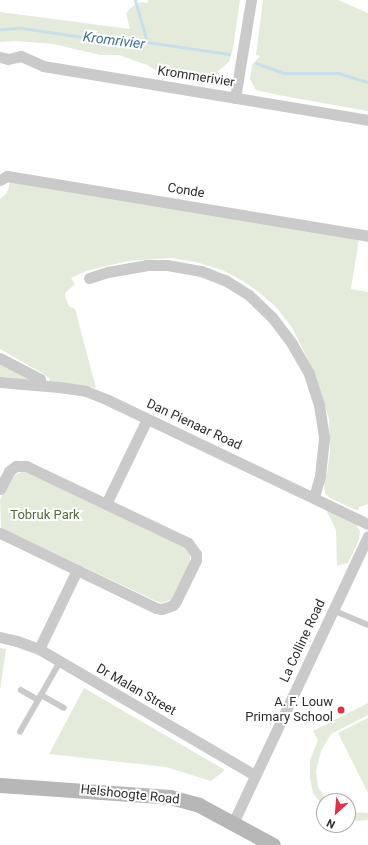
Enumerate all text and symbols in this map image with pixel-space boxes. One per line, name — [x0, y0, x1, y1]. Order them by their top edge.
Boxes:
water label: Kromrivier — [82, 28, 146, 52]
street label: Krommerivier — [156, 63, 236, 91]
street label: Conde — [166, 180, 206, 202]
street label: Dan Pienaar Road — [144, 396, 244, 454]
park label: Tobruk Park — [10, 507, 80, 523]
street label: La Colline Road — [277, 597, 329, 685]
street label: Dr Malan Street — [93, 661, 179, 719]
place label: A. F. Louw Primary School — [245, 695, 333, 726]
marker: A. F. Louw Primary School — [336, 705, 346, 715]
street label: Helshoogte Road — [80, 782, 180, 808]
north arrow — [316, 793, 356, 833]
text: N — [325, 816, 337, 831]

